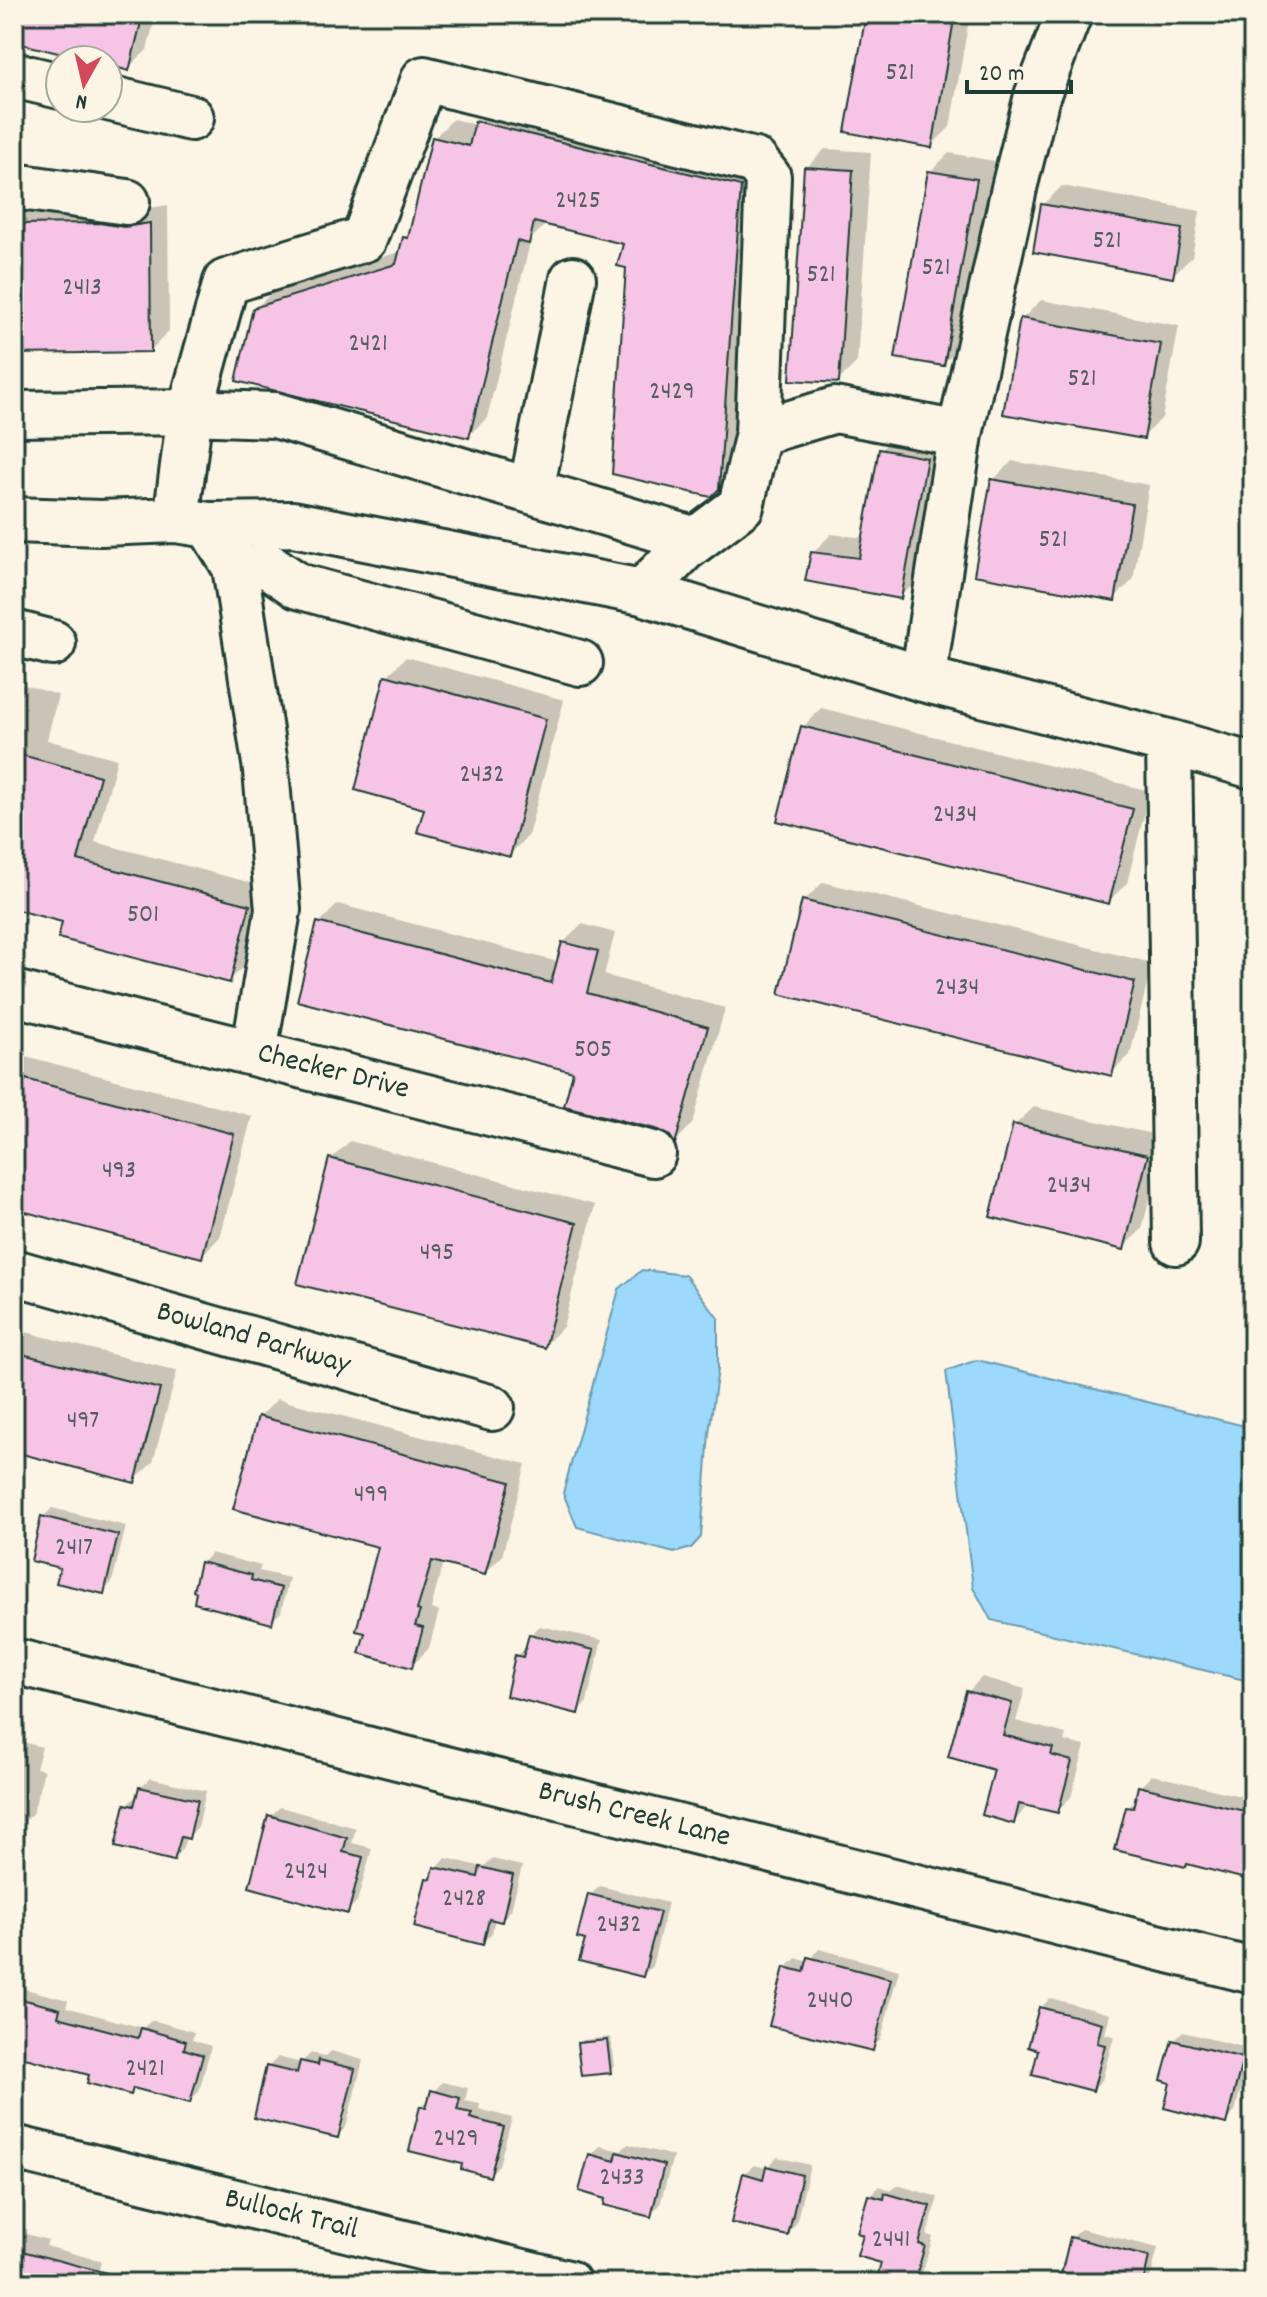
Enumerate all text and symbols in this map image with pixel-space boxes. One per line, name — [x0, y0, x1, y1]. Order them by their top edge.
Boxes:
north arrow — [44, 44, 124, 124]
scale bar — [967, 44, 1071, 94]
house number: 521 — [885, 55, 915, 92]
text: 20 m — [979, 58, 1025, 92]
text: N — [74, 84, 89, 116]
house number: 2425 — [555, 183, 601, 220]
house number: 521 — [1092, 223, 1122, 260]
house number: 521 — [921, 250, 951, 287]
house number: 521 — [806, 257, 836, 294]
house number: 2413 — [62, 270, 102, 307]
house number: 2421 — [348, 326, 388, 363]
house number: 521 — [1067, 361, 1097, 398]
house number: 2429 — [649, 374, 695, 411]
house number: 521 — [1038, 522, 1068, 559]
house number: 2432 — [459, 757, 505, 794]
house number: 2434 — [933, 797, 977, 834]
house number: 501 — [127, 897, 159, 934]
house number: 2434 — [935, 970, 979, 1007]
house number: 505 — [574, 1032, 612, 1069]
street label: Checker Drive — [253, 1033, 413, 1113]
house number: 493 — [102, 1153, 136, 1190]
house number: 2434 — [1047, 1168, 1091, 1205]
house number: 495 — [420, 1235, 454, 1272]
street label: Bowland Parkway — [151, 1292, 356, 1388]
house number: 497 — [67, 1403, 99, 1440]
house number: 499 — [354, 1477, 388, 1514]
house number: 2417 — [55, 1530, 93, 1567]
street label: Brush Creek Lane — [533, 1771, 735, 1861]
house number: 2424 — [284, 1854, 328, 1891]
house number: 2428 — [442, 1881, 486, 1918]
house number: 2432 — [596, 1907, 642, 1944]
house number: 2440 — [806, 1983, 854, 2020]
house number: 2421 — [125, 2051, 165, 2088]
house number: 2429 — [433, 2121, 479, 2158]
house number: 2433 — [599, 2160, 645, 2197]
street label: Bullock Trail — [220, 2179, 362, 2253]
house number: 2441 — [872, 2222, 910, 2259]

